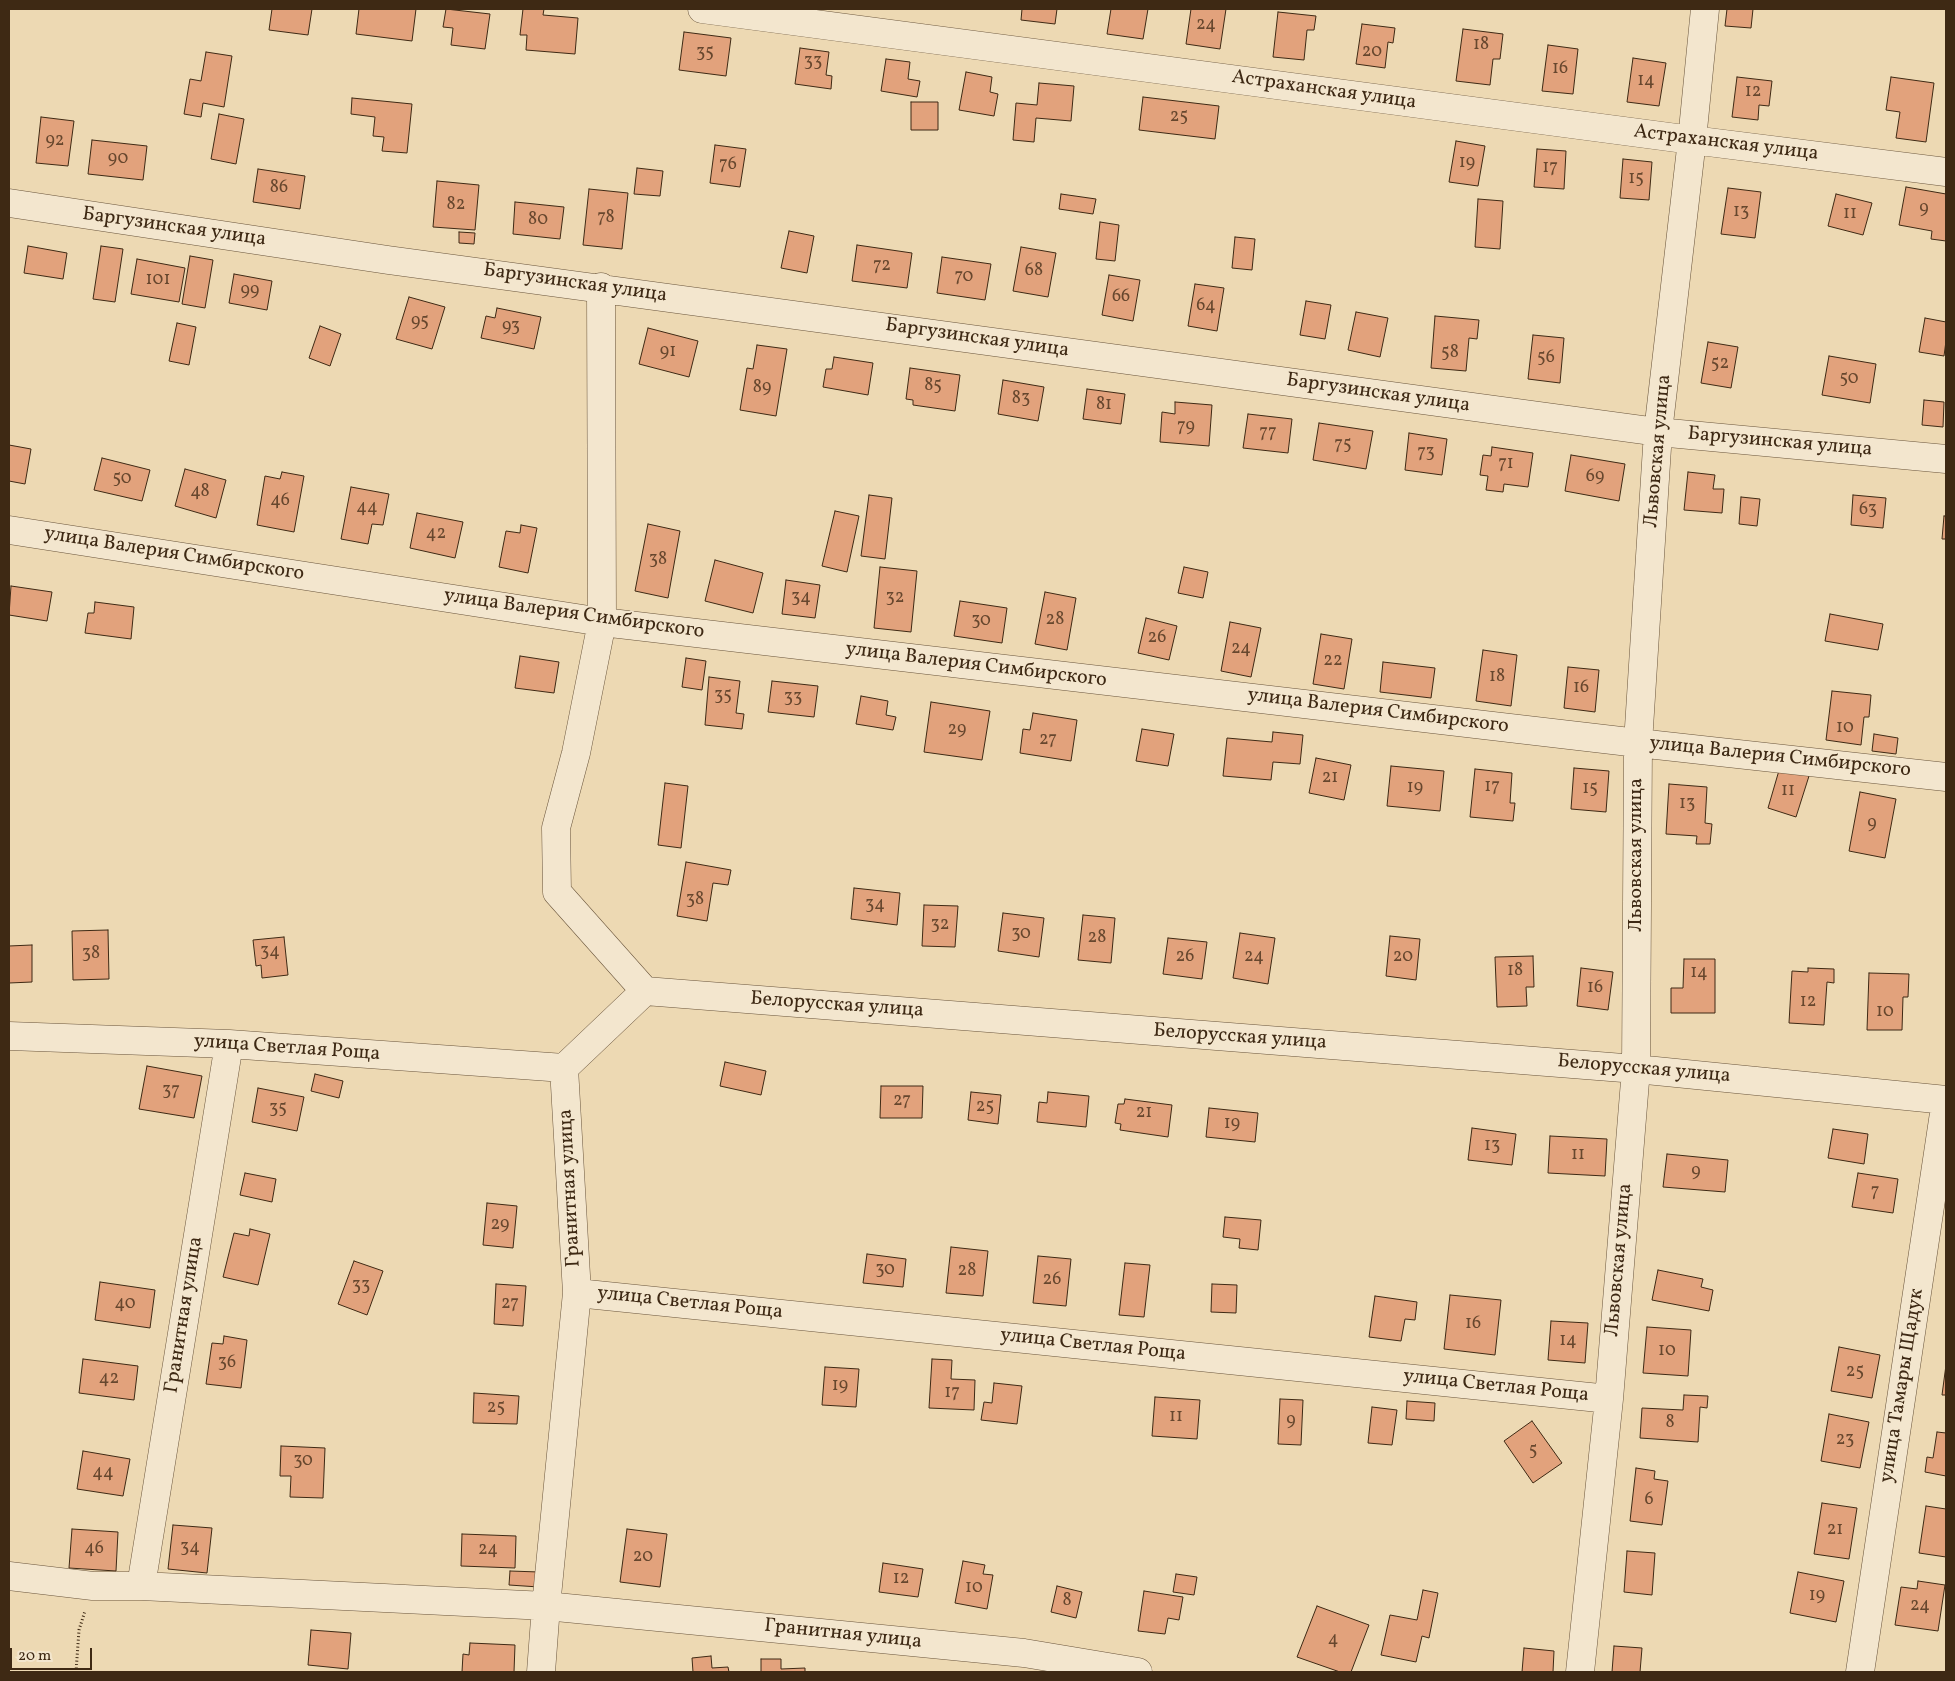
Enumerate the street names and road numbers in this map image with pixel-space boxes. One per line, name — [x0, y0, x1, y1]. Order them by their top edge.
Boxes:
street label: Астраханская улица — [1230, 66, 1418, 116]
street label: Астраханская улица — [1632, 121, 1820, 167]
street label: Баргузинская улица — [81, 203, 267, 253]
street label: Баргузинская улица — [482, 259, 668, 309]
street label: Баргузинская улица — [884, 314, 1070, 364]
street label: Баргузинская улица — [1285, 369, 1471, 419]
street label: Львовская улица — [1640, 373, 1678, 529]
street label: Баргузинская улица — [1687, 423, 1873, 463]
street label: улица Валерия Симбирского — [42, 523, 306, 587]
street label: улица Валерия Симбирского — [442, 585, 706, 645]
street label: улица Валерия Симбирского — [844, 638, 1108, 694]
street label: улица Валерия Симбирского — [1246, 684, 1510, 740]
street label: улица Валерия Симбирского — [1648, 732, 1912, 784]
street label: Львовская улица — [1625, 778, 1649, 932]
street label: Белорусская улица — [749, 988, 925, 1024]
street label: Белорусская улица — [1152, 1020, 1328, 1056]
street label: улица Светлая Роща — [193, 1031, 381, 1067]
street label: Белорусская улица — [1556, 1050, 1732, 1090]
street label: Гранитная улица — [555, 1108, 587, 1268]
street label: Львовская улица — [1601, 1182, 1639, 1338]
street label: Гранитная улица — [161, 1235, 209, 1395]
street label: улица Светлая Роща — [596, 1282, 784, 1326]
street label: улица Тамары Щадук — [1876, 1287, 1930, 1485]
street label: улица Светлая Роща — [999, 1324, 1187, 1368]
street label: улица Светлая Роща — [1402, 1365, 1590, 1409]
street label: Гранитная улица — [763, 1615, 923, 1655]

